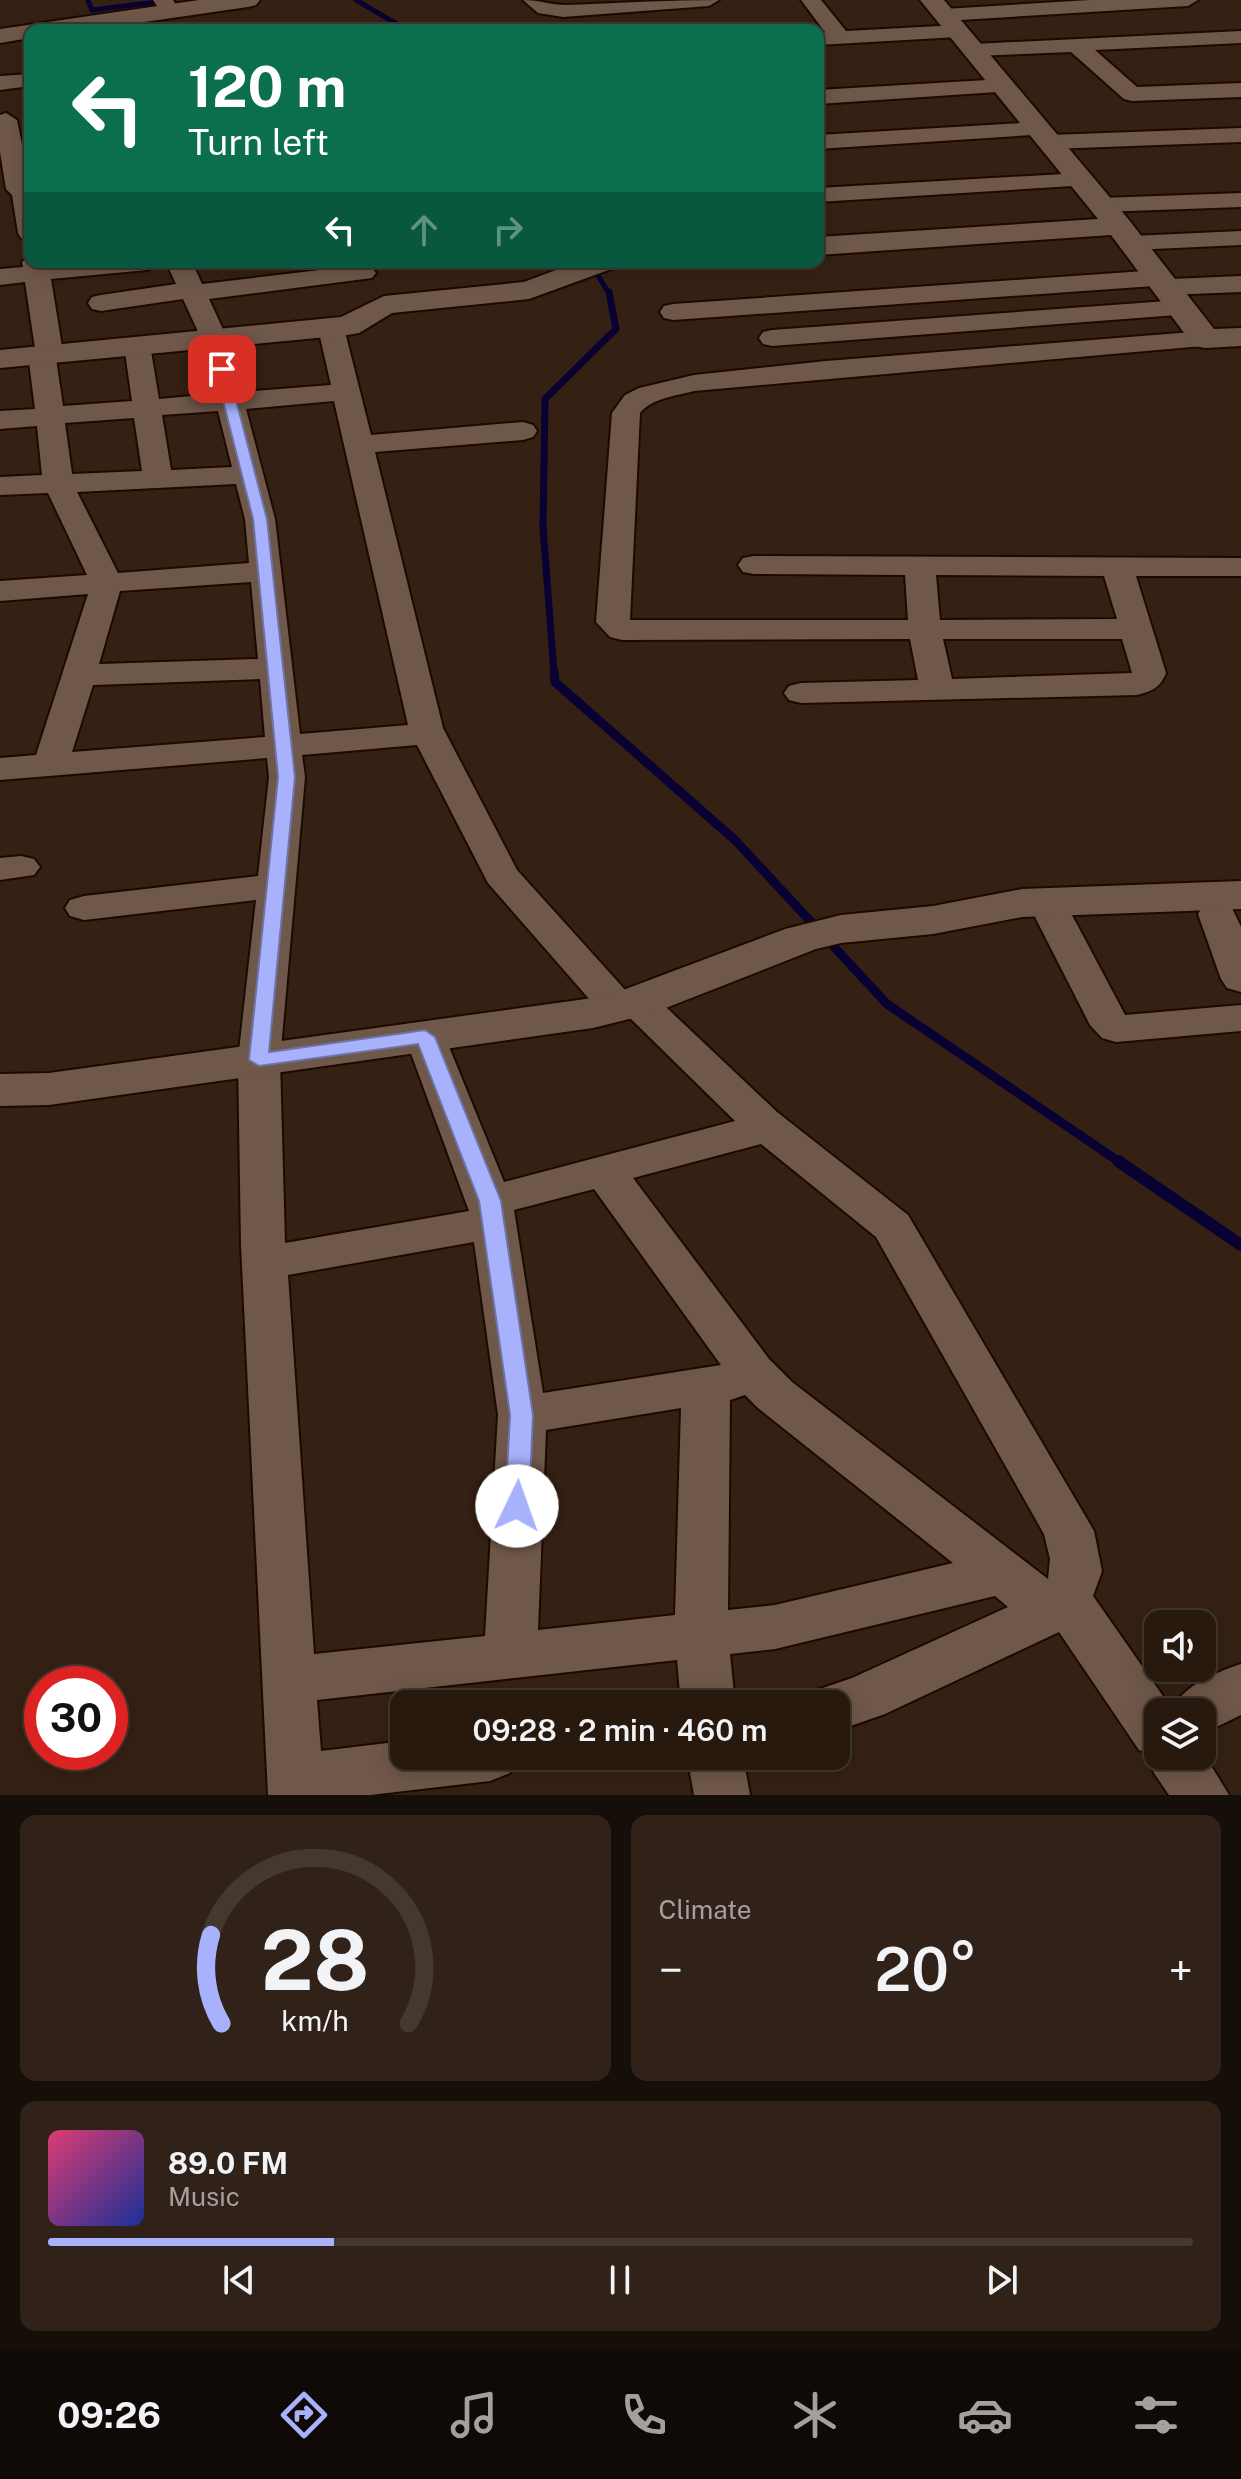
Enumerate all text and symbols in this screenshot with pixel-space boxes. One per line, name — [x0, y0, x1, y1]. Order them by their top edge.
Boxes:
text: 120 m — [188, 54, 346, 120]
icon: left — [56, 56, 160, 160]
text: Turn left — [188, 121, 329, 163]
icon: left — [318, 208, 362, 252]
icon: ahead — [402, 208, 446, 252]
icon: right — [486, 208, 530, 252]
pin — [188, 335, 256, 403]
icon: arrive — [200, 347, 244, 391]
position arrow — [475, 1464, 559, 1548]
map controls — [1144, 1610, 1216, 1770]
button: sound — [1144, 1610, 1216, 1682]
speed limit sign: 30 — [24, 1666, 128, 1770]
button: layers — [1144, 1698, 1216, 1770]
text: 09:28 · 2 min · 460 m — [472, 1712, 768, 1748]
text: Climate — [659, 1894, 752, 1925]
text: 28 — [261, 1911, 370, 2009]
text: 20° — [874, 1934, 977, 2005]
text: − — [659, 1944, 683, 1996]
text: + — [1169, 1944, 1193, 1996]
text: km/h — [282, 2004, 349, 2037]
text: 89.0 FM — [168, 2145, 288, 2181]
text: Music — [168, 2181, 240, 2212]
icon: previous — [217, 2258, 261, 2302]
icon: pause — [598, 2258, 642, 2302]
icon: next — [980, 2258, 1024, 2302]
icon: directions — [276, 2387, 332, 2443]
icon: music — [446, 2387, 502, 2443]
icon: phone — [616, 2387, 672, 2443]
icon: climate — [787, 2387, 843, 2443]
icon: car — [957, 2387, 1013, 2443]
icon: filters — [1128, 2387, 1184, 2443]
text: 09:26 — [57, 2394, 161, 2436]

